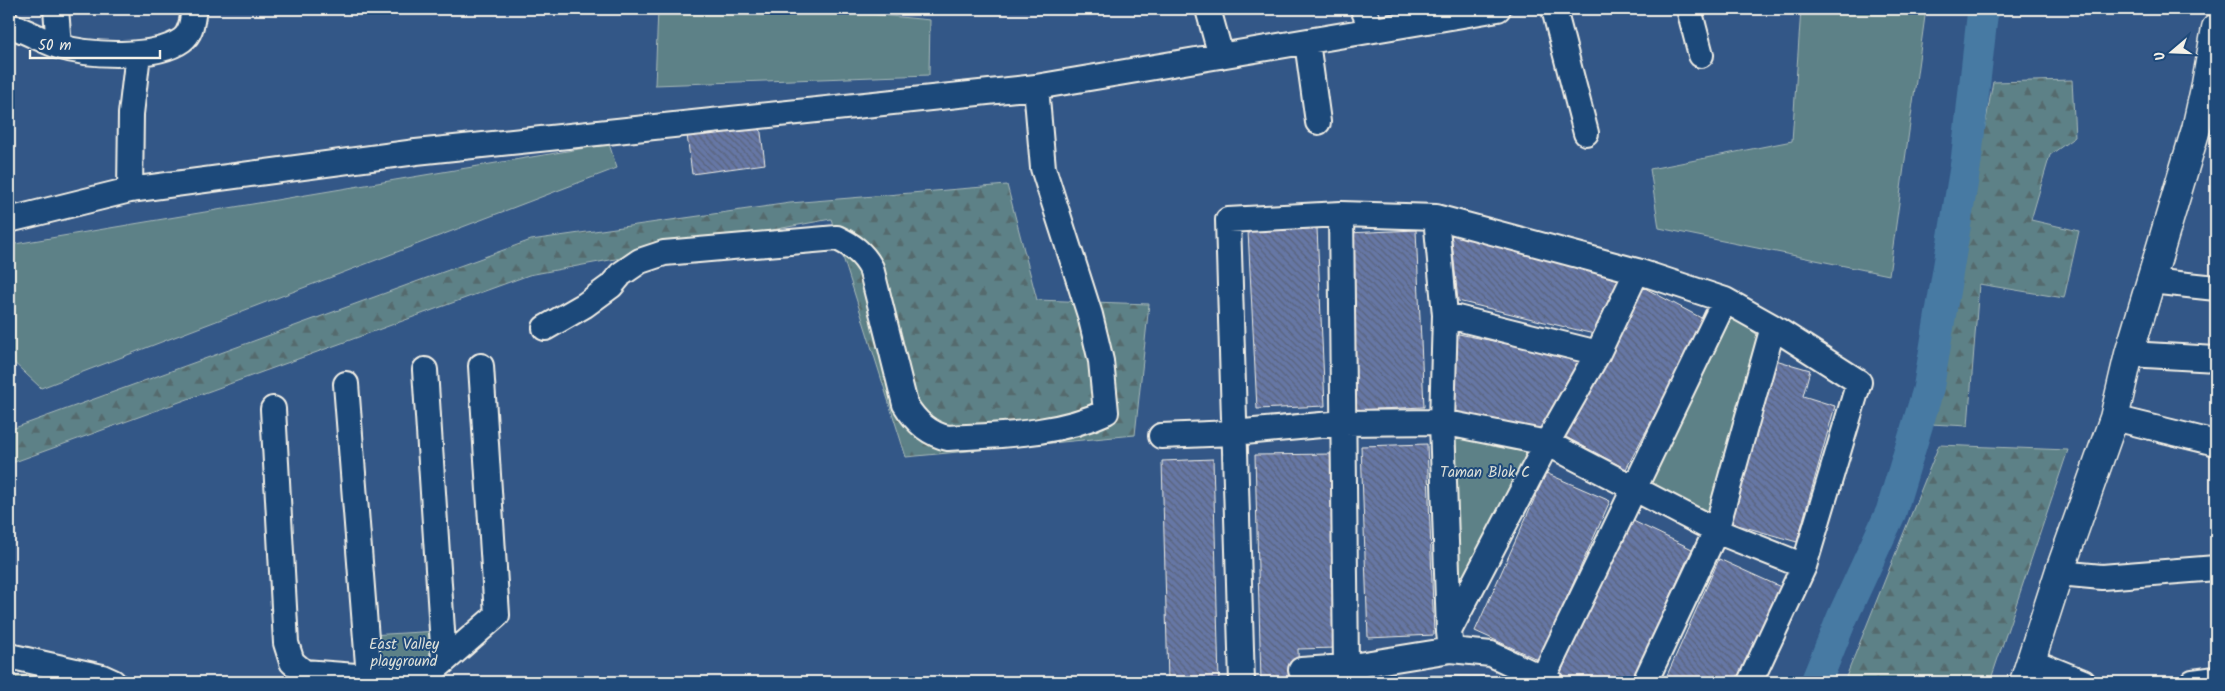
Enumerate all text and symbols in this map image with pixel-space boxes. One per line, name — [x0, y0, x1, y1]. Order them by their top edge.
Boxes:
scale bar — [30, 28, 160, 60]
north arrow — [2148, 28, 2198, 78]
text: 50 m — [38, 34, 72, 58]
text: U — [2149, 48, 2172, 63]
park label: Taman Blok C — [1440, 461, 1530, 485]
park label: East Valley playground — [369, 633, 440, 674]

